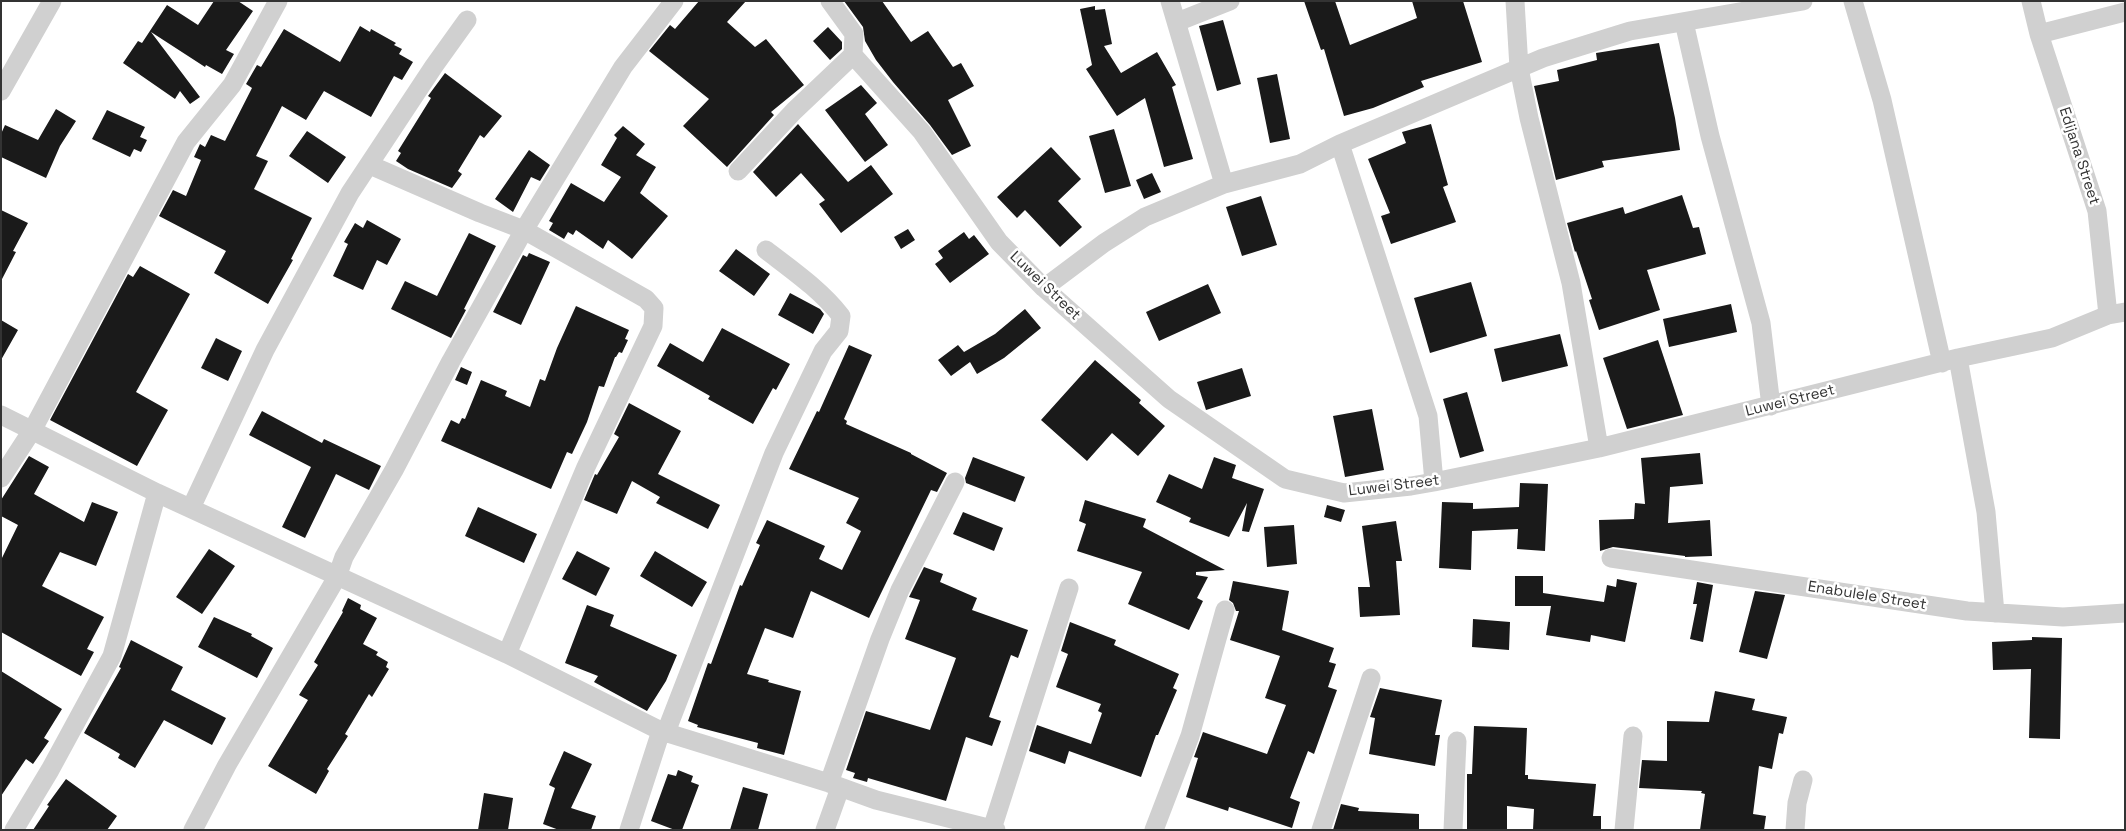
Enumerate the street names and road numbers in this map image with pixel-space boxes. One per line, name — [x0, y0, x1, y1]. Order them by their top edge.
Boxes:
street label: Edijana Street — [2055, 105, 2103, 207]
street label: Luwei Street — [1006, 248, 1084, 324]
street label: Luwei Street — [1743, 381, 1837, 421]
street label: Luwei Street — [1348, 471, 1440, 501]
street label: Enabulele Street — [1806, 578, 1928, 614]

